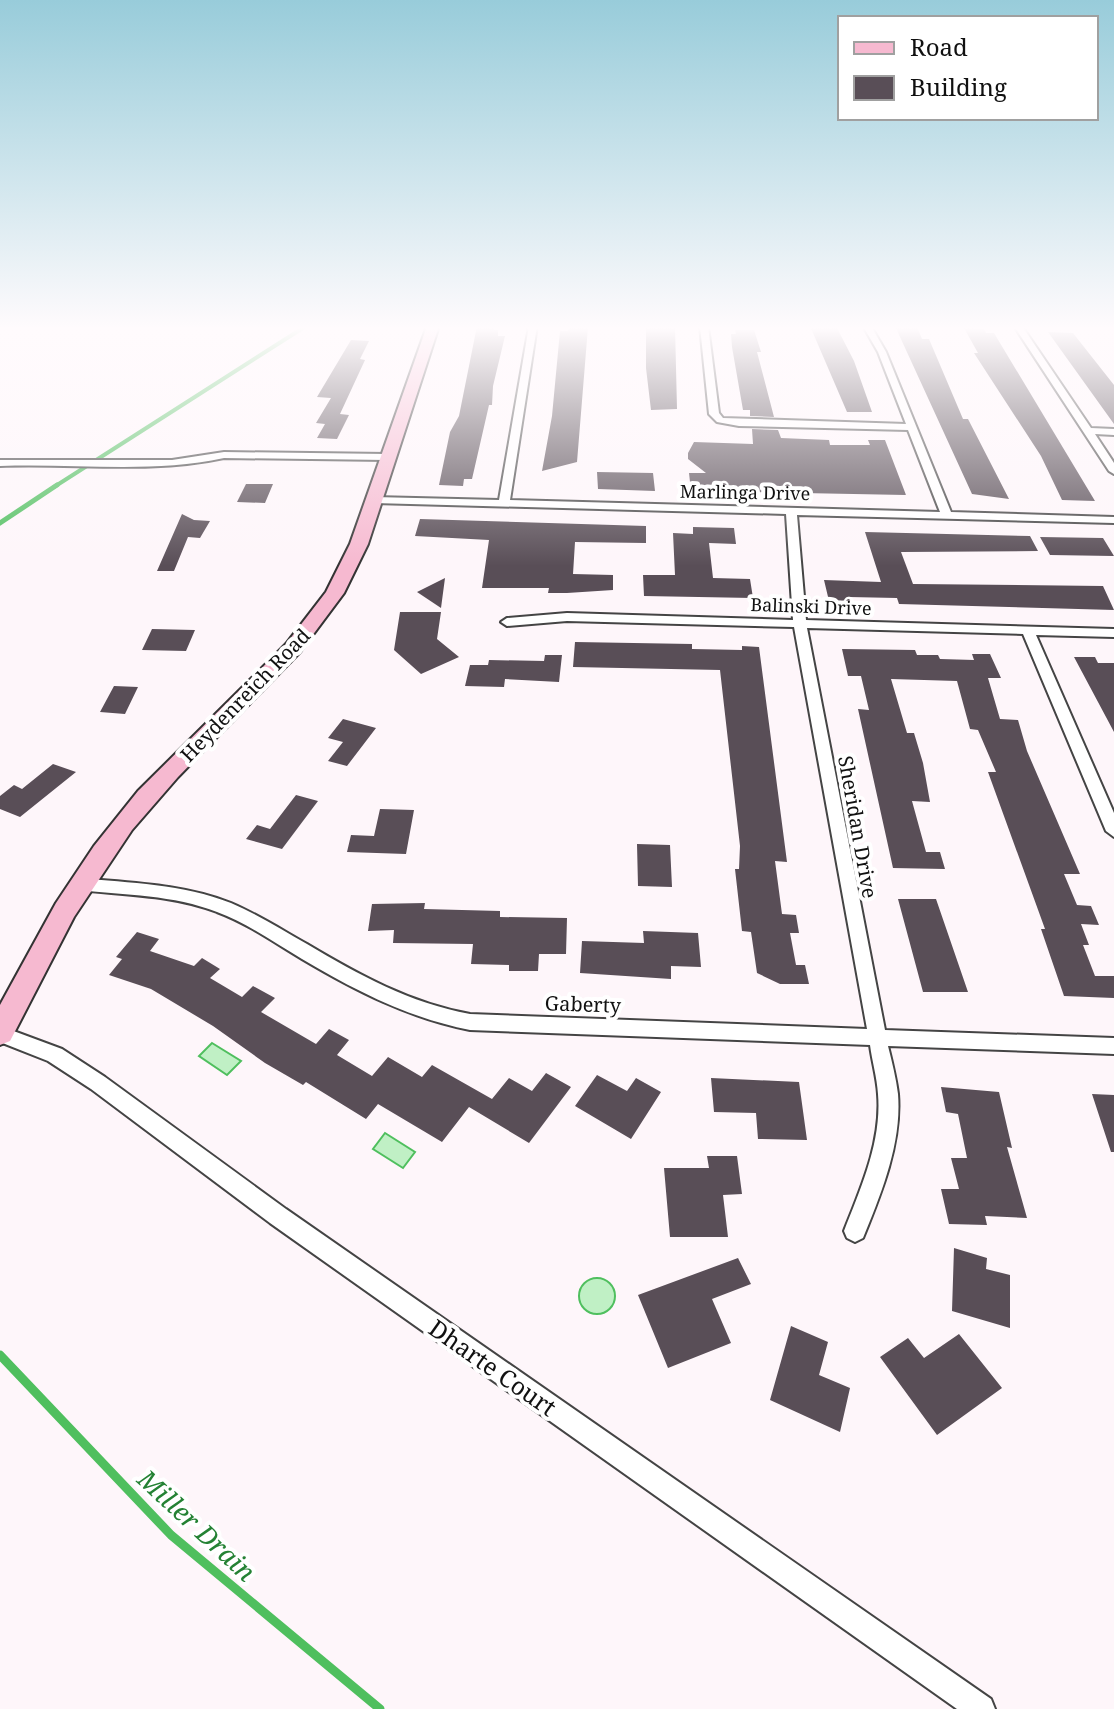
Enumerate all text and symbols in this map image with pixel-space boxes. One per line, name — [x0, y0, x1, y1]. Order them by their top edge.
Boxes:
legend — [838, 16, 1098, 120]
text: Road — [910, 30, 968, 63]
text: Building — [910, 70, 1007, 103]
street label: Marlinga Drive — [680, 479, 810, 505]
street label: Balinski Drive — [750, 592, 872, 620]
street label: Heydenreich Road — [174, 622, 316, 768]
street label: Sheridan Drive — [832, 754, 884, 900]
street label: Gaberty — [544, 989, 622, 1019]
street label: Dharte Court — [423, 1311, 563, 1423]
water label: Miller Drain — [130, 1460, 264, 1589]

